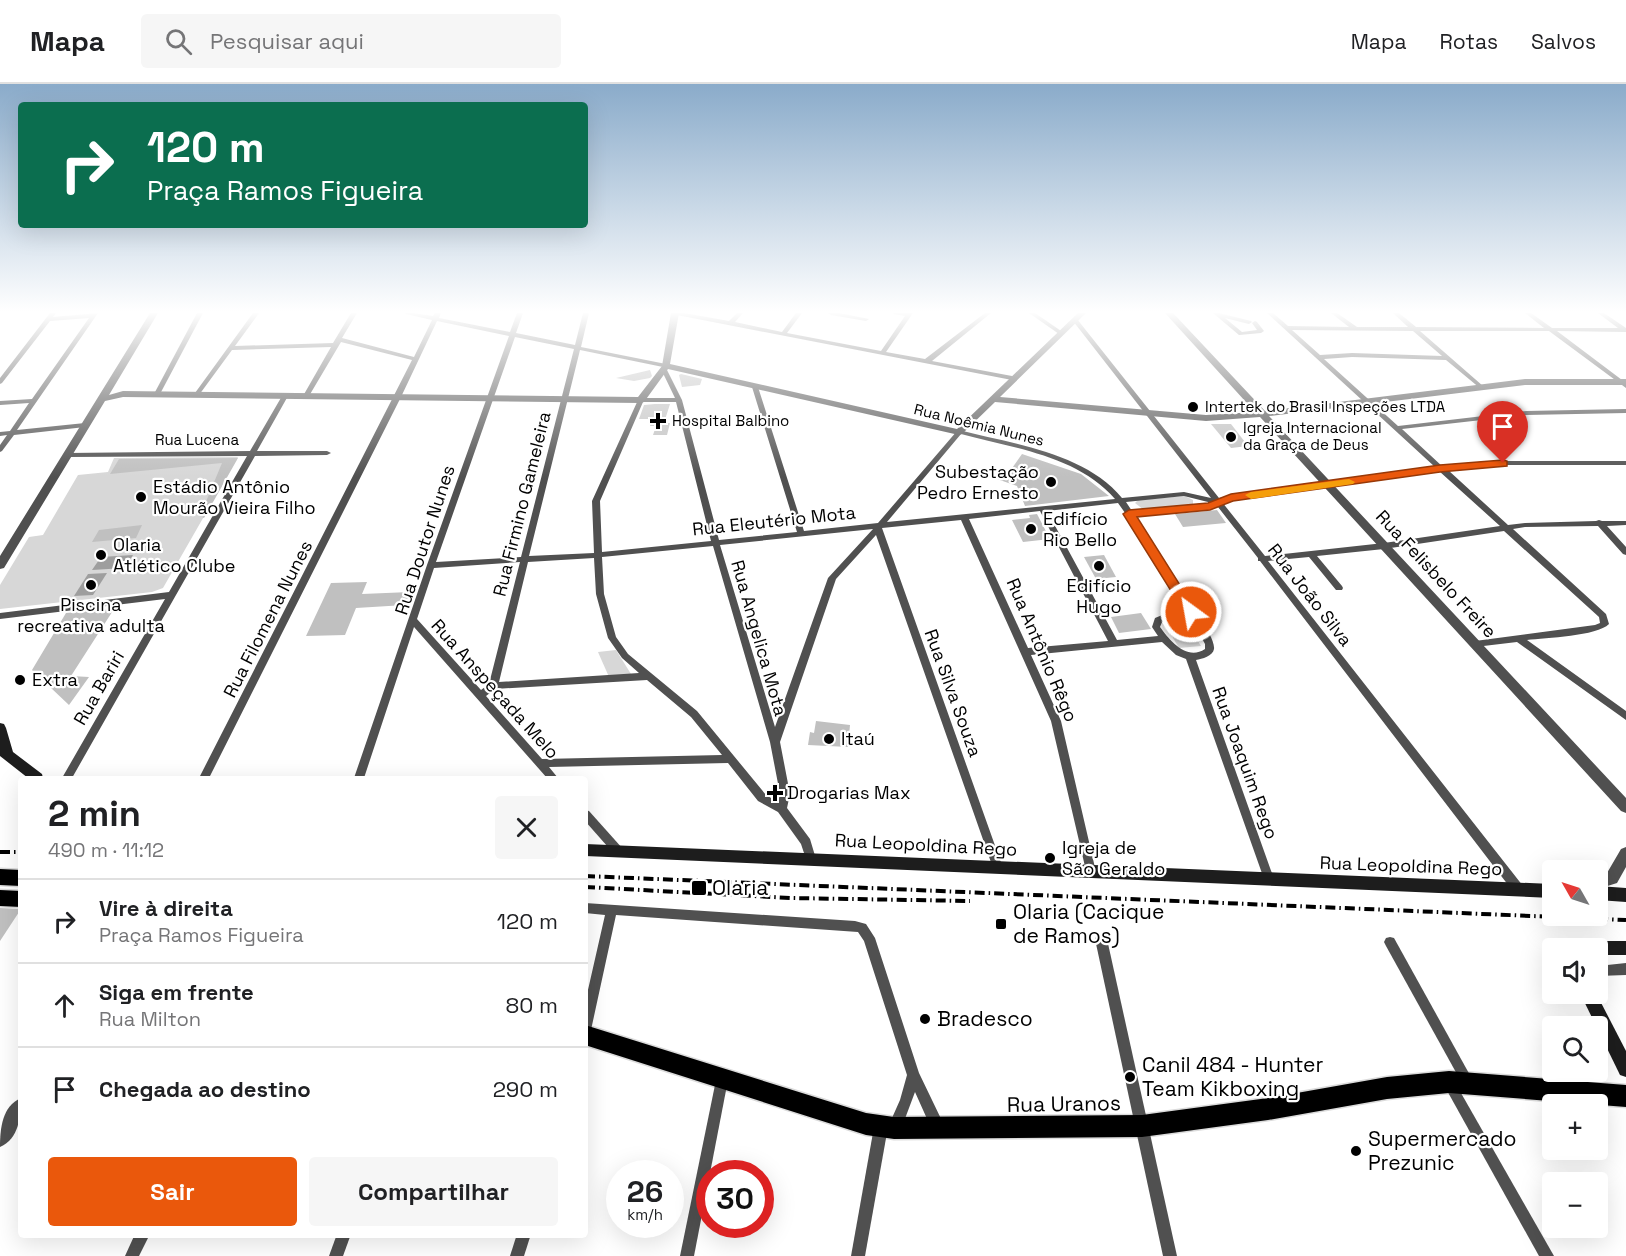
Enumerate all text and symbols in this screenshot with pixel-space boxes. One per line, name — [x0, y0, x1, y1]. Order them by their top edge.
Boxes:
search box — [141, 14, 561, 68]
text: Mapa — [30, 23, 105, 59]
icon: search — [162, 25, 195, 58]
text: Pesquisar aqui — [210, 27, 364, 55]
text: Mapa — [1351, 28, 1406, 55]
text: Rotas — [1439, 28, 1498, 55]
text: Salvos — [1531, 28, 1596, 55]
text: 120 m — [147, 121, 265, 174]
icon: right — [48, 126, 126, 204]
text: Praça Ramos Figueira — [147, 173, 423, 208]
place label: Intertek do Brasil Inspeções LTDA — [1205, 397, 1446, 416]
street label: Rua Noêmia Nunes — [912, 399, 1046, 450]
marker: Intertek do Brasil Inspeções LTDA — [1186, 400, 1200, 414]
pin — [1477, 401, 1528, 463]
street label: Rua Firmino Gameleira — [487, 409, 556, 599]
icon: arrive — [1486, 410, 1519, 443]
place label: Hospital Balbino — [672, 411, 789, 430]
marker: Hospital Balbino — [649, 412, 667, 430]
place label: Igreja Internacional da Graça de Deus — [1243, 418, 1382, 454]
street label: Rua Lucena — [155, 430, 239, 449]
marker: Igreja Internacional da Graça de Deus — [1224, 430, 1238, 444]
place label: Subestação Pedro Ernesto — [917, 460, 1039, 504]
street label: Rua Doutor Nunes — [389, 462, 460, 618]
place label: Estádio Antônio Mourão Vieira Filho — [153, 475, 316, 519]
marker: Subestação Pedro Ernesto — [1044, 475, 1058, 489]
marker: Estádio Antônio Mourão Vieira Filho — [134, 490, 148, 504]
street label: Rua Eleutério Mota — [691, 500, 857, 541]
street label: Rua Felisbelo Freire — [1371, 505, 1502, 642]
place label: Edifício Rio Bello — [1043, 507, 1117, 551]
marker: Edifício Rio Bello — [1024, 522, 1038, 536]
place label: Olaria Atlético Clube — [113, 533, 235, 577]
street label: Rua Filomena Nunes — [218, 536, 317, 701]
street label: Rua João Silva — [1263, 539, 1358, 651]
marker: Olaria Atlético Clube — [94, 548, 108, 562]
street label: Rua Angelica Mota — [726, 557, 793, 719]
marker: Edifício Hugo — [1092, 559, 1106, 573]
street label: Rua Antônio Rêgo — [1002, 574, 1083, 725]
place label: Edifício Hugo — [1067, 574, 1131, 618]
marker: Piscina recreativa adulta — [84, 578, 98, 592]
position arrow — [1159, 580, 1223, 644]
place label: Piscina recreativa adulta — [17, 593, 165, 637]
street label: Rua Anspeçada Melo — [426, 614, 564, 763]
street label: Rua Silva Souza — [920, 626, 987, 760]
street label: Rua Bariri — [68, 646, 129, 729]
place label: Extra — [32, 668, 78, 691]
marker: Extra — [13, 673, 27, 687]
street label: Rua Joaquim Rego — [1207, 683, 1284, 842]
place label: Itaú — [841, 727, 875, 750]
marker: Itaú — [822, 732, 836, 746]
place label: Drogarias Max — [787, 781, 911, 804]
marker: Drogarias Max — [768, 786, 782, 800]
text: 2 min — [48, 791, 141, 837]
button: close — [495, 796, 558, 859]
street label: Rua Leopoldina Rego — [834, 828, 1018, 861]
place label: Igreja de São Geraldo — [1062, 836, 1165, 880]
text: 490 m · 11:12 — [48, 837, 164, 863]
marker: Igreja de São Geraldo — [1043, 851, 1057, 865]
street label: Rua Leopoldina Rego — [1319, 851, 1503, 880]
north arrow — [1542, 860, 1608, 926]
map controls — [1542, 860, 1608, 1238]
place label: Olaria — [712, 874, 768, 901]
marker: Olaria — [690, 879, 708, 897]
text: Vire à direita — [99, 894, 233, 922]
place label: Olaria (Cacique de Ramos) — [1013, 898, 1164, 949]
icon: right — [48, 905, 81, 938]
text: 120 m — [497, 907, 558, 935]
marker: Olaria (Cacique de Ramos) — [994, 917, 1008, 931]
text: Praça Ramos Figueira — [99, 922, 304, 948]
button: sound — [1542, 938, 1608, 1004]
text: Siga em frente — [99, 978, 254, 1006]
icon: ahead — [48, 989, 81, 1022]
text: 80 m — [506, 991, 558, 1019]
place label: Bradesco — [937, 1005, 1033, 1032]
text: Rua Milton — [99, 1006, 201, 1032]
marker: Bradesco — [918, 1012, 932, 1026]
button: search — [1542, 1016, 1608, 1082]
place label: Canil 484 - Hunter Team Kikboxing — [1142, 1051, 1324, 1102]
marker: Canil 484 - Hunter Team Kikboxing — [1123, 1070, 1137, 1084]
icon: arrive — [48, 1073, 81, 1106]
text: Chegada ao destino — [99, 1075, 311, 1103]
text: 290 m — [493, 1075, 558, 1103]
street label: Rua Uranos — [1007, 1089, 1121, 1118]
button: + — [1542, 1094, 1608, 1160]
place label: Supermercado Prezunic — [1368, 1125, 1516, 1176]
marker: Supermercado Prezunic — [1349, 1144, 1363, 1158]
button: Sair — [48, 1157, 297, 1226]
button: Compartilhar — [309, 1157, 558, 1226]
speed limit sign: 30 — [696, 1160, 774, 1238]
text: 26 — [627, 1172, 663, 1211]
button: − — [1542, 1172, 1608, 1238]
text: km/h — [627, 1205, 663, 1224]

